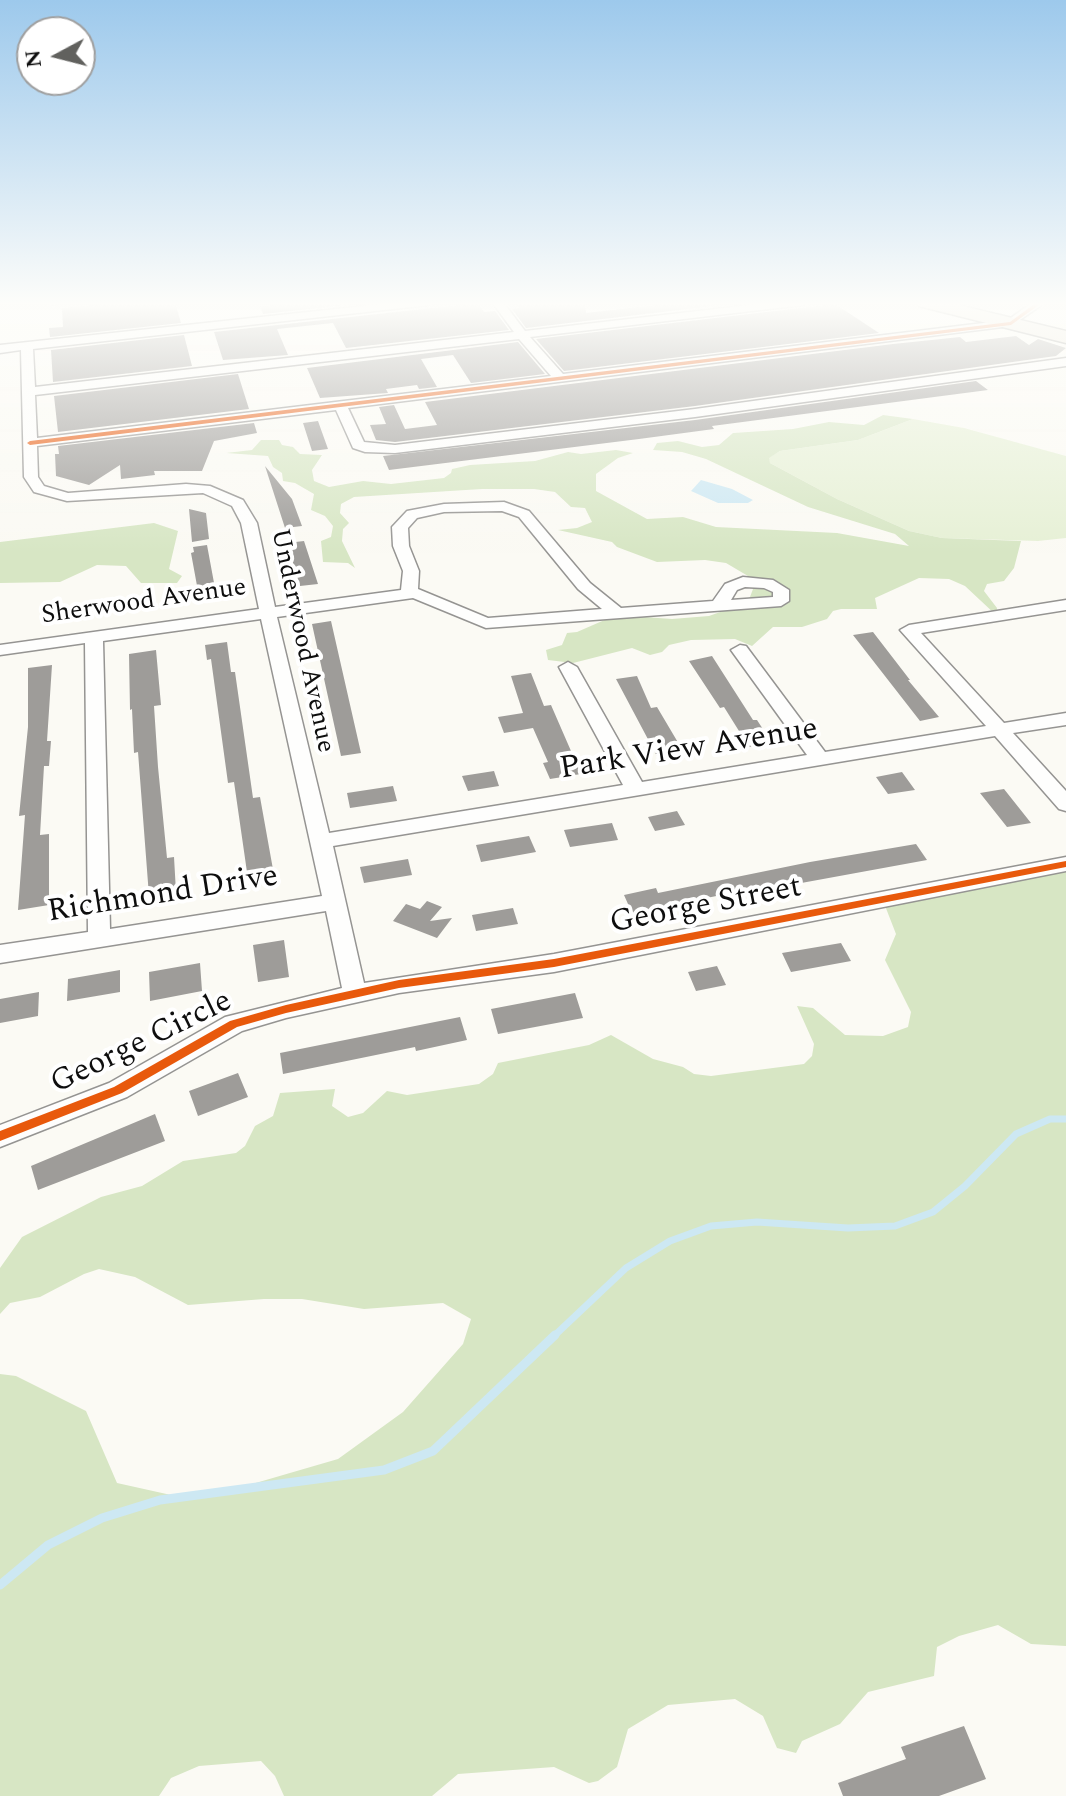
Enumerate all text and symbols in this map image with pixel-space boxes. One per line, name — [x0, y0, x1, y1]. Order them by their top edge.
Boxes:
north arrow — [16, 16, 96, 96]
text: N — [16, 48, 51, 70]
street label: Underwood Avenue — [262, 526, 340, 756]
street label: Sherwood Avenue — [40, 573, 248, 633]
street label: Park View Avenue — [557, 712, 821, 790]
street label: Richmond Drive — [45, 859, 281, 933]
street label: George Street — [607, 870, 805, 944]
street label: George Circle — [45, 984, 239, 1104]

